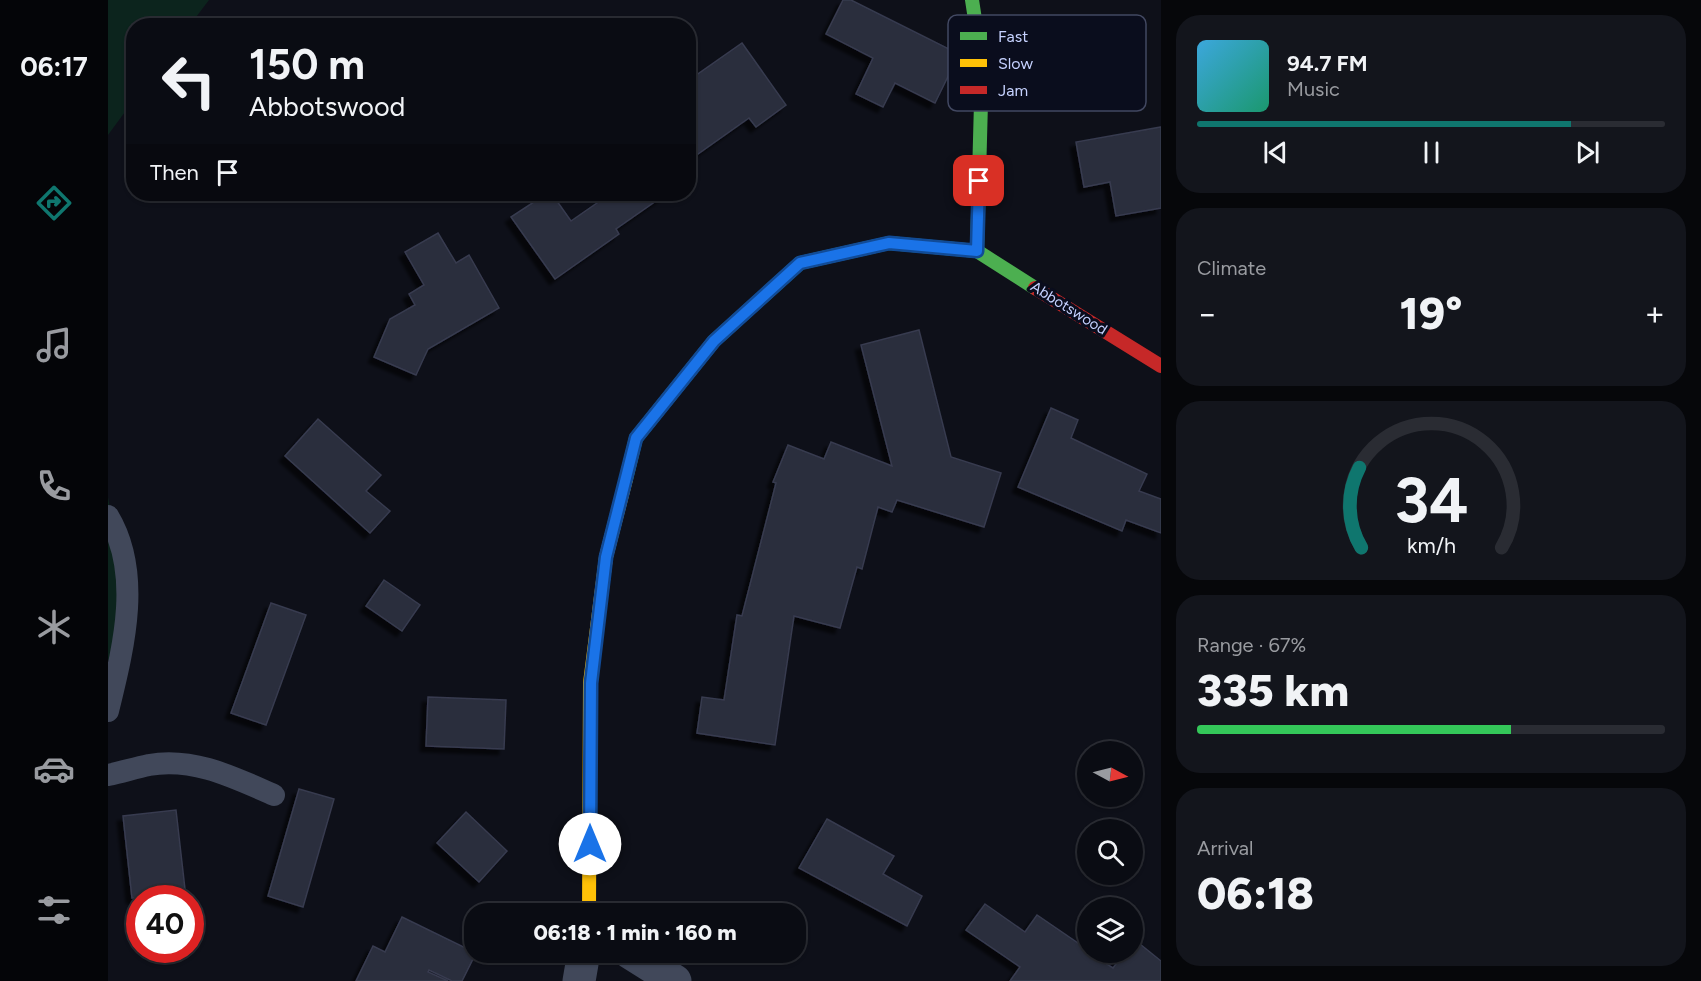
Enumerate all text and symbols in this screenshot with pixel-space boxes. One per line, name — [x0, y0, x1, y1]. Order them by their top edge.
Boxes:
legend — [948, 15, 1146, 111]
text: Fast — [998, 27, 1028, 46]
text: 150 m — [249, 39, 365, 90]
icon: left — [150, 42, 228, 120]
text: 06:17 — [20, 50, 88, 83]
text: 94.7 FM — [1287, 50, 1368, 77]
text: Slow — [998, 54, 1033, 73]
text: Music — [1287, 77, 1340, 101]
text: Jam — [998, 81, 1028, 100]
text: Abbotswood — [249, 90, 405, 123]
icon: previous — [1259, 136, 1292, 169]
icon: pause — [1415, 136, 1448, 169]
icon: next — [1571, 136, 1604, 169]
pin — [953, 155, 1004, 206]
icon: arrive — [211, 156, 244, 189]
text: Then — [150, 159, 199, 186]
icon: arrive — [962, 164, 995, 197]
icon: directions — [33, 182, 75, 224]
text: Climate — [1197, 256, 1266, 280]
street label: Abbotswood — [1027, 277, 1111, 339]
text: 19° — [1400, 286, 1462, 340]
text: − — [1197, 294, 1218, 333]
text: + — [1644, 294, 1665, 333]
icon: music — [33, 324, 75, 366]
text: 34 — [1394, 463, 1468, 538]
icon: phone — [33, 465, 75, 507]
text: km/h — [1407, 533, 1455, 558]
icon: climate — [33, 606, 75, 648]
text: Range · 67% — [1197, 633, 1306, 657]
text: 335 km — [1197, 663, 1349, 717]
north arrow — [1077, 741, 1143, 807]
map controls — [1077, 741, 1143, 963]
icon: car — [33, 748, 75, 790]
position arrow — [558, 812, 622, 876]
button: search — [1077, 819, 1143, 885]
text: Arrival — [1197, 836, 1253, 860]
text: 06:18 — [1197, 866, 1314, 920]
speed limit sign: 40 — [126, 885, 204, 963]
icon: filters — [33, 889, 75, 931]
button: layers — [1077, 897, 1143, 963]
text: 06:18 · 1 min · 160 m — [533, 919, 737, 946]

